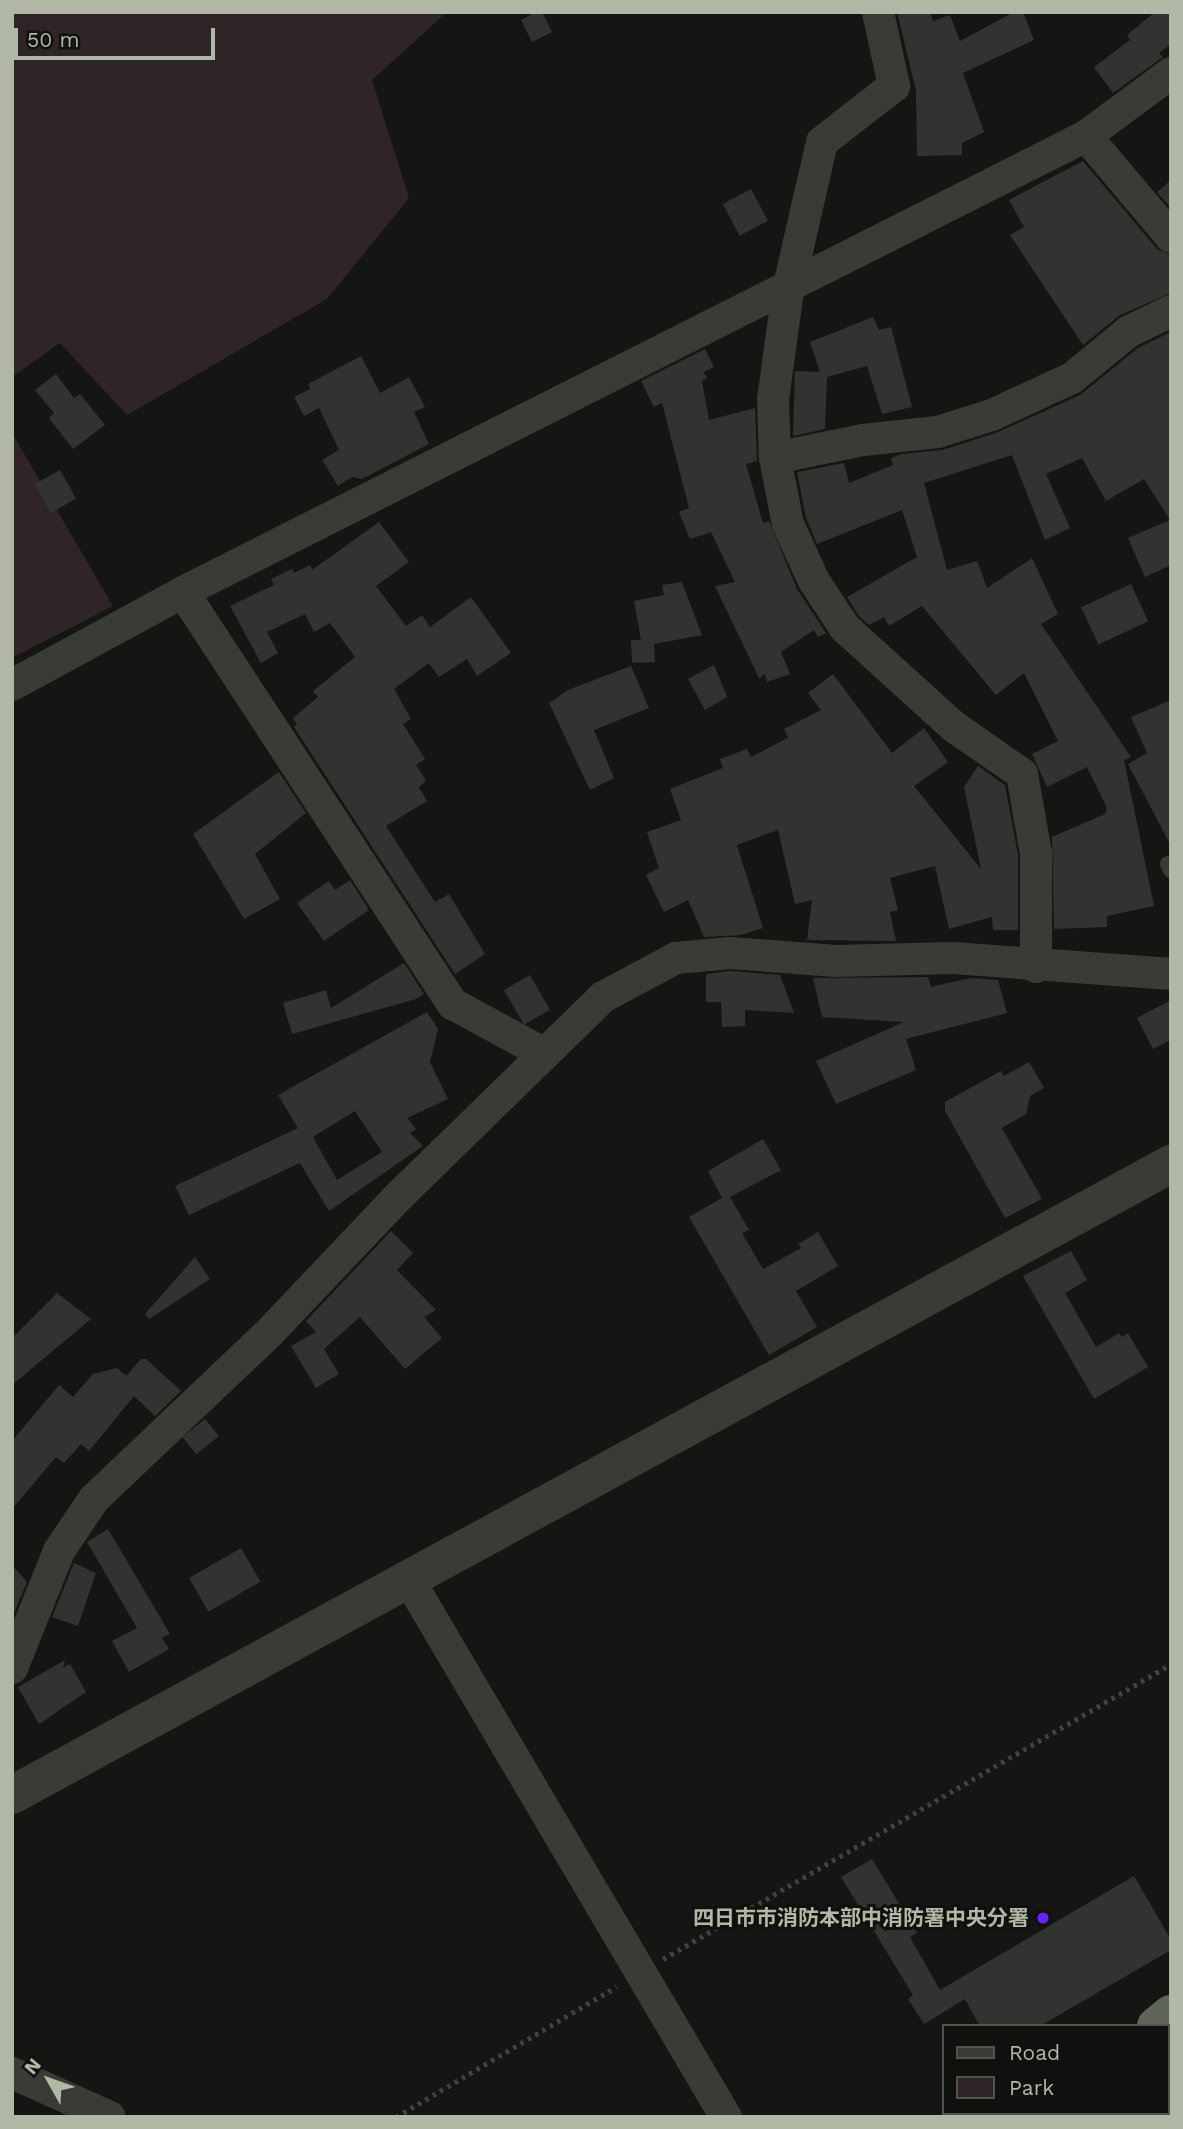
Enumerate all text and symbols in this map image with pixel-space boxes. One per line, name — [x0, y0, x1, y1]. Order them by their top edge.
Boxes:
scale bar — [18, 14, 219, 58]
text: 50 m — [27, 27, 79, 52]
place label: 四日市市消防本部中消防署中央分署 — [693, 1905, 1029, 1931]
marker: 四日市市消防本部中消防署中央分署 — [1035, 1910, 1051, 1926]
legend — [942, 2024, 1169, 2115]
text: Road — [1009, 2040, 1060, 2065]
north arrow — [14, 2045, 84, 2115]
text: N — [19, 2053, 46, 2079]
text: Park — [1009, 2075, 1054, 2100]

